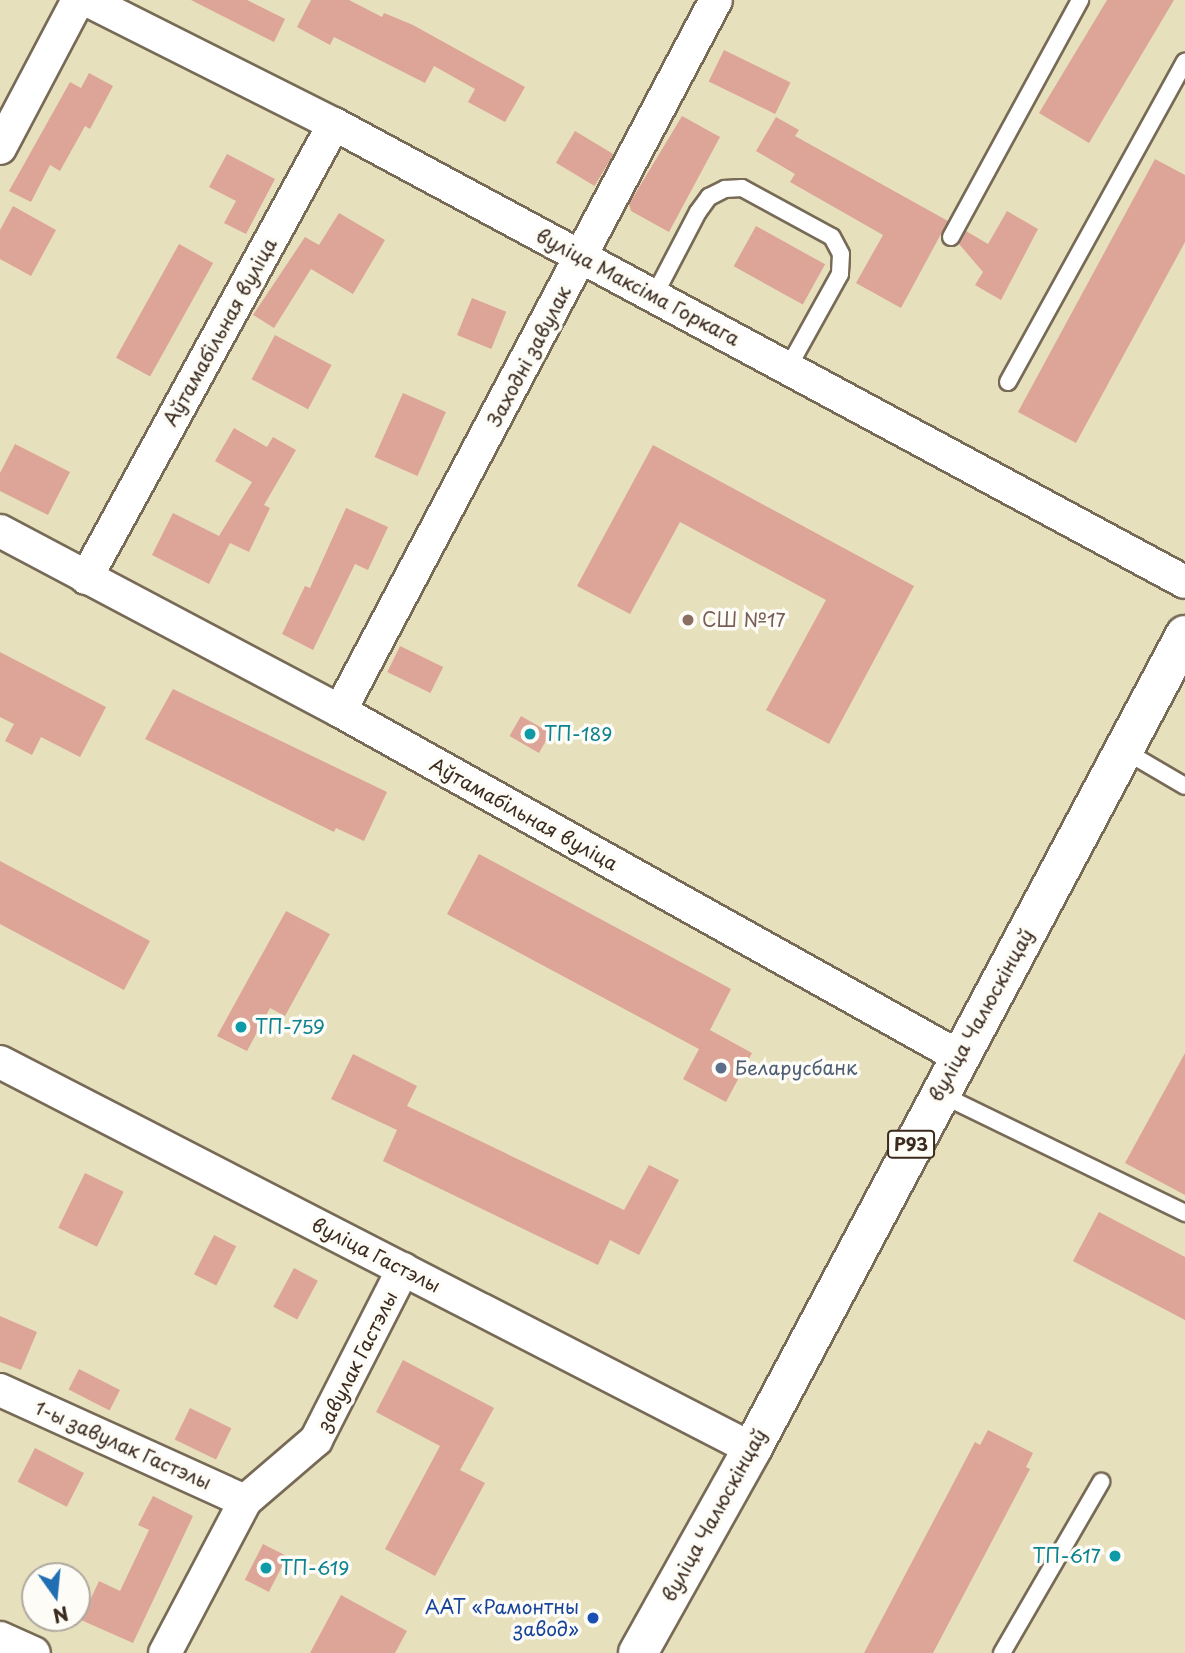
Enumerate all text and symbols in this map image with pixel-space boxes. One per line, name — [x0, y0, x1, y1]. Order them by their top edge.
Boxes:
street label: вуліца Максіма Горкага — [532, 223, 744, 351]
street label: Аўтамабільная вуліца — [159, 234, 281, 430]
street label: Заходні завулак — [482, 281, 576, 431]
place label: СШ №17 — [702, 609, 786, 631]
marker: СШ №17 — [680, 612, 696, 628]
place label: ТП-189 — [544, 723, 612, 745]
marker: ТП-189 — [522, 726, 538, 742]
street label: Аўтамабільная вуліца — [426, 753, 622, 875]
street label: вуліца Чалюскінцаў — [924, 925, 1038, 1105]
place label: ТП-759 — [255, 1016, 325, 1038]
marker: ТП-759 — [233, 1019, 249, 1035]
place label: Беларусбанк — [735, 1057, 857, 1079]
marker: Беларусбанк — [713, 1060, 729, 1076]
road number: Р93 — [886, 1129, 936, 1158]
street label: вуліца Гастэлы — [308, 1213, 444, 1297]
street label: завулак Гастэлы — [312, 1287, 402, 1435]
street label: 1-ы завулак Гастэлы — [30, 1395, 216, 1495]
street label: вуліца Чалюскінцаў — [657, 1425, 771, 1605]
place label: ТП-617 — [1033, 1545, 1101, 1567]
marker: ТП-617 — [1107, 1548, 1123, 1564]
place label: ТП-619 — [280, 1557, 349, 1579]
marker: ТП-619 — [258, 1560, 274, 1576]
north arrow — [21, 1562, 91, 1632]
place label: ААТ «Рамонтны завод» — [426, 1596, 579, 1640]
text: N — [50, 1600, 72, 1631]
marker: ААТ «Рамонтны завод» — [585, 1610, 601, 1626]

